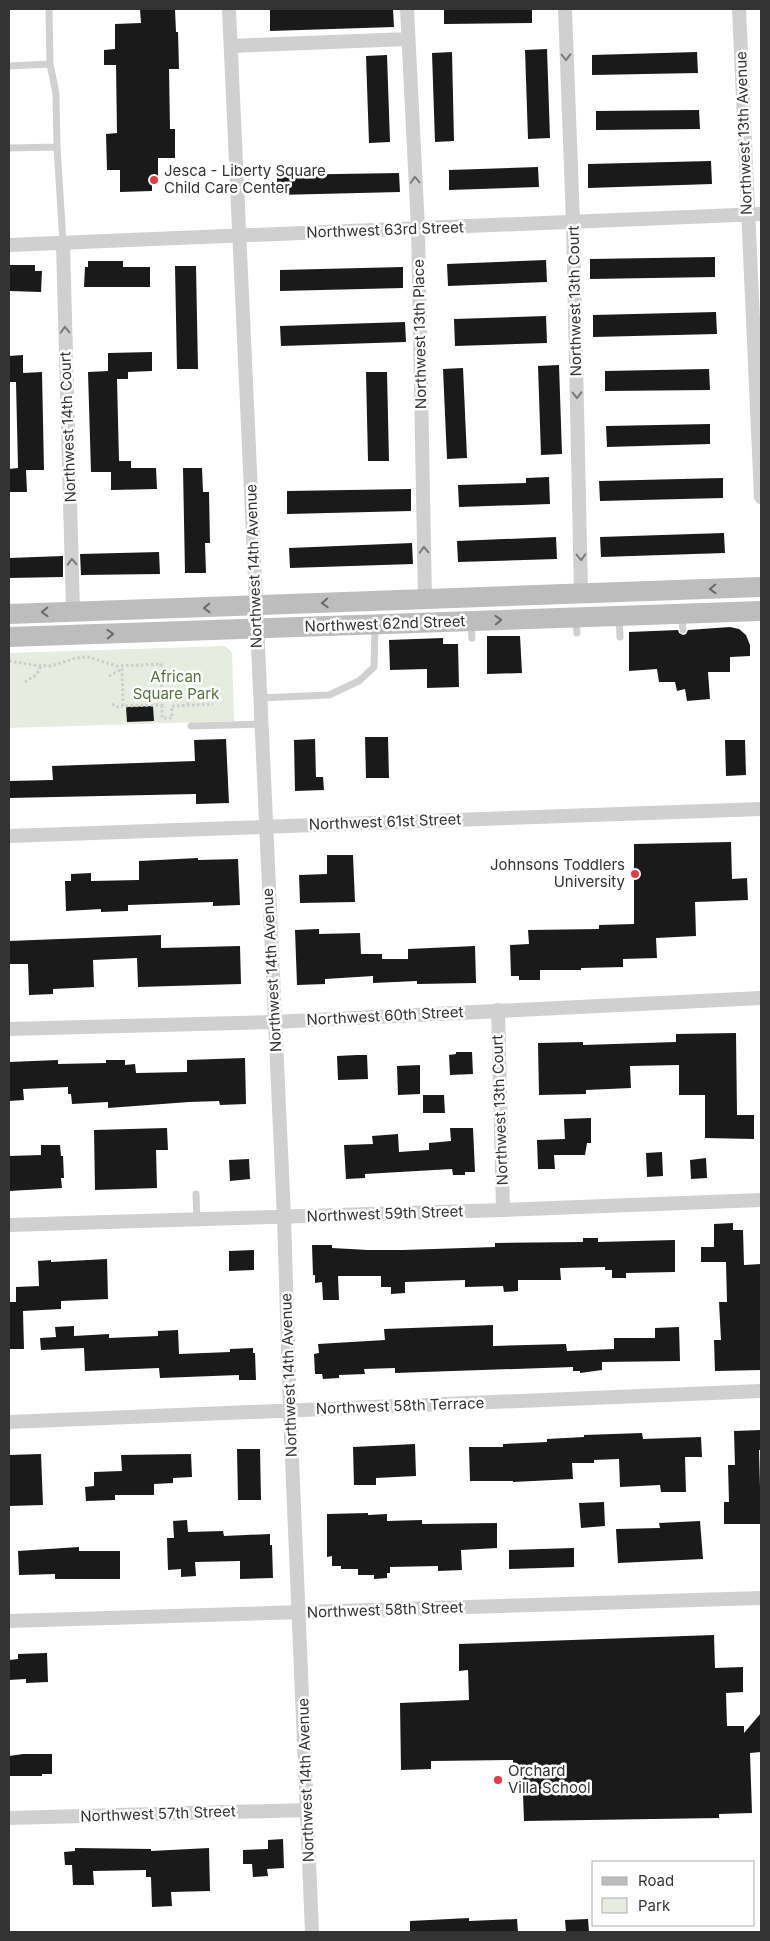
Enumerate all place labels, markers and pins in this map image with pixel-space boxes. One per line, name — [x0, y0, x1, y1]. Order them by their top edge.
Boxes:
place label: Jesca - Liberty Square Child Care Center — [164, 161, 326, 197]
marker: Jesca - Liberty Square Child Care Center — [148, 174, 160, 186]
place label: Johnsons Toddlers University — [490, 855, 626, 891]
marker: Johnsons Toddlers University — [629, 868, 641, 880]
place label: Orchard Villa School — [508, 1761, 591, 1797]
marker: Orchard Villa School — [492, 1774, 504, 1786]

